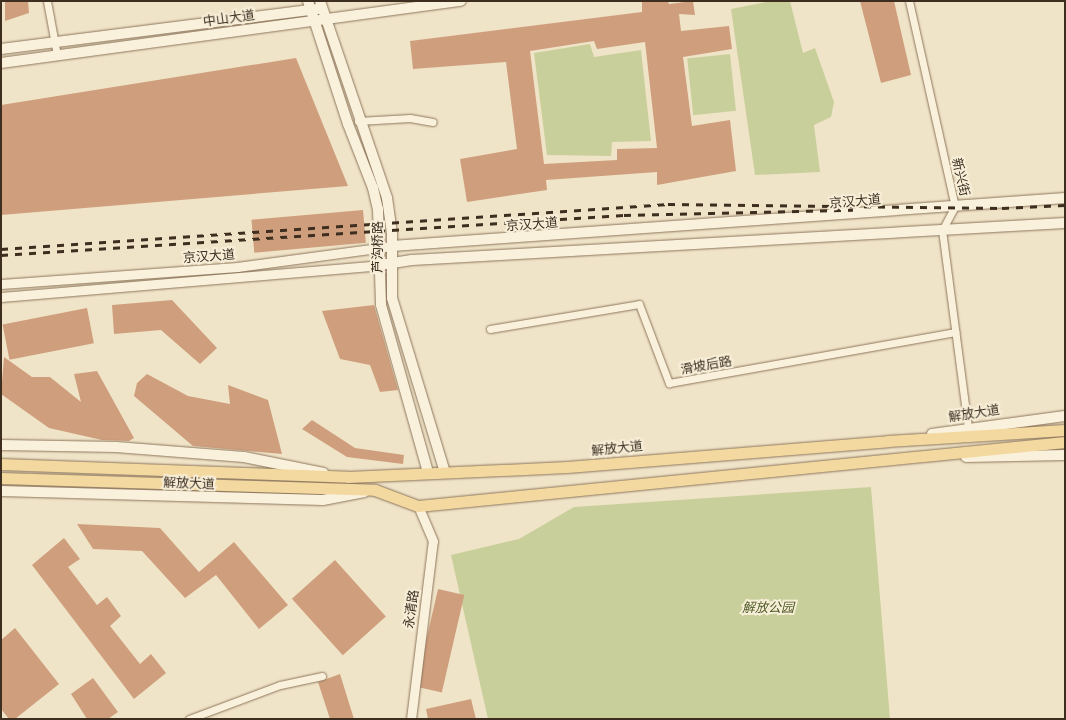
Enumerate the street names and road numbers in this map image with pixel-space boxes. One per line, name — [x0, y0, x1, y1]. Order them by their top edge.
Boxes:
street label: 中山大道 — [202, 7, 256, 29]
street label: 新兴街 — [949, 156, 973, 198]
street label: 京汉大道 — [828, 191, 882, 211]
street label: 京汉大道 — [506, 214, 558, 234]
street label: 芦沟桥路 — [369, 221, 385, 273]
street label: 京汉大道 — [183, 246, 235, 266]
street label: 滑坡后路 — [679, 353, 733, 377]
street label: 解放大道 — [947, 401, 1001, 425]
street label: 解放大道 — [590, 438, 644, 458]
street label: 解放大道 — [163, 474, 215, 492]
street label: 永清路 — [401, 589, 421, 629]

